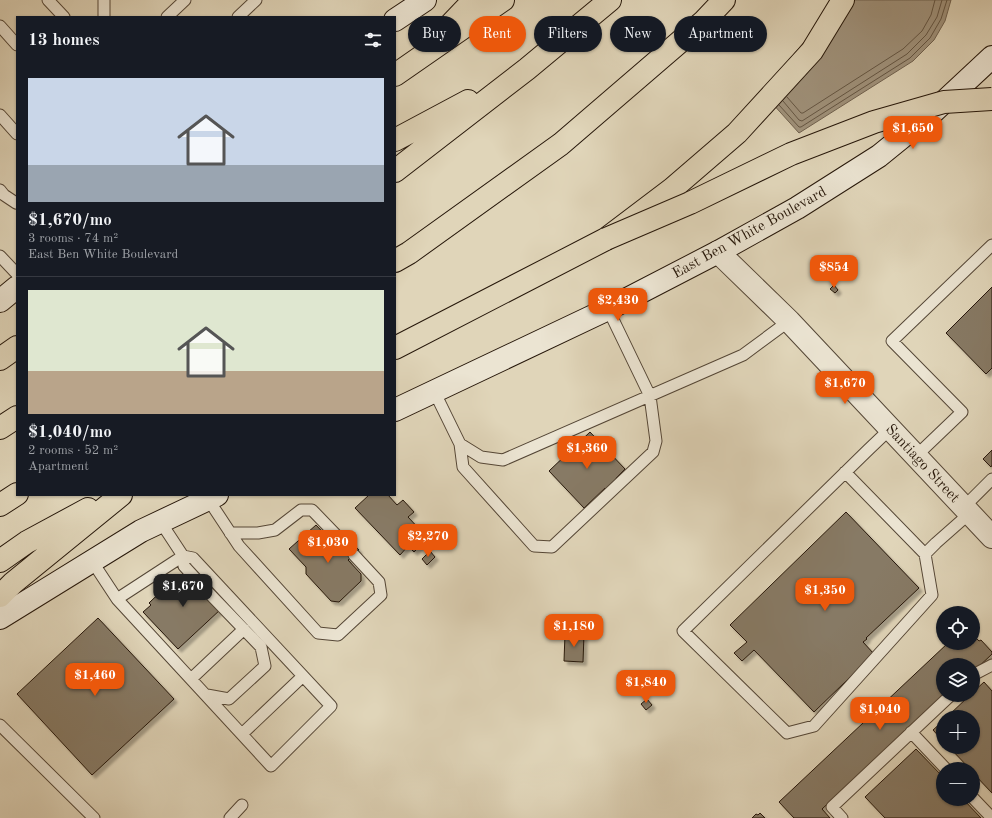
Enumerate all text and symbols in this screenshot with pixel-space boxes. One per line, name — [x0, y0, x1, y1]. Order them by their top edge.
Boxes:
chip: Buy — [408, 16, 461, 52]
chip: Rent — [469, 16, 526, 52]
chip: Filters — [534, 16, 602, 52]
chip: New — [610, 16, 666, 52]
chip: Apartment — [674, 16, 767, 52]
icon: filters — [362, 29, 384, 51]
text: 13 homes — [28, 32, 100, 49]
icon: home — [170, 104, 242, 176]
pin: $1,650 — [880, 116, 946, 150]
text: $1,650 — [892, 122, 934, 135]
street label: East Ben White Boulevard — [670, 185, 829, 282]
text: $1,670/mo — [28, 212, 112, 229]
text: 3 rooms · 74 m² — [28, 232, 118, 245]
text: East Ben White Boulevard — [28, 248, 178, 261]
pin: $854 — [810, 255, 858, 289]
text: $854 — [819, 261, 849, 274]
pin: $2,430 — [585, 288, 651, 322]
text: $2,430 — [597, 294, 639, 307]
icon: home — [170, 316, 242, 388]
pin: $1,670 — [812, 371, 878, 405]
text: $1,670 — [824, 377, 866, 390]
street label: Santiago Street — [882, 422, 962, 506]
text: $1,040/mo — [28, 424, 112, 441]
pin: $1,360 — [554, 436, 620, 470]
text: $1,360 — [566, 442, 608, 455]
text: 2 rooms · 52 m² — [28, 444, 118, 457]
text: Apartment — [28, 460, 89, 473]
pin: $2,270 — [395, 524, 461, 558]
pin: $1,030 — [295, 530, 361, 564]
text: $2,270 — [407, 530, 449, 543]
text: $1,030 — [307, 536, 349, 549]
pin: $1,670 — [150, 574, 216, 608]
pin: $1,350 — [792, 578, 858, 612]
text: $1,670 — [162, 580, 204, 593]
text: $1,350 — [804, 584, 846, 597]
map controls — [936, 606, 980, 806]
button: locate — [936, 606, 980, 650]
pin: $1,180 — [541, 614, 607, 648]
text: $1,180 — [553, 620, 595, 633]
button: layers — [936, 658, 980, 702]
pin: $1,460 — [62, 663, 128, 697]
text: $1,460 — [74, 669, 116, 682]
pin: $1,840 — [613, 670, 679, 704]
text: $1,840 — [625, 676, 667, 689]
pin: $1,040 — [847, 697, 913, 731]
text: $1,040 — [859, 703, 901, 716]
button: + — [936, 710, 980, 754]
button: − — [936, 762, 980, 806]

